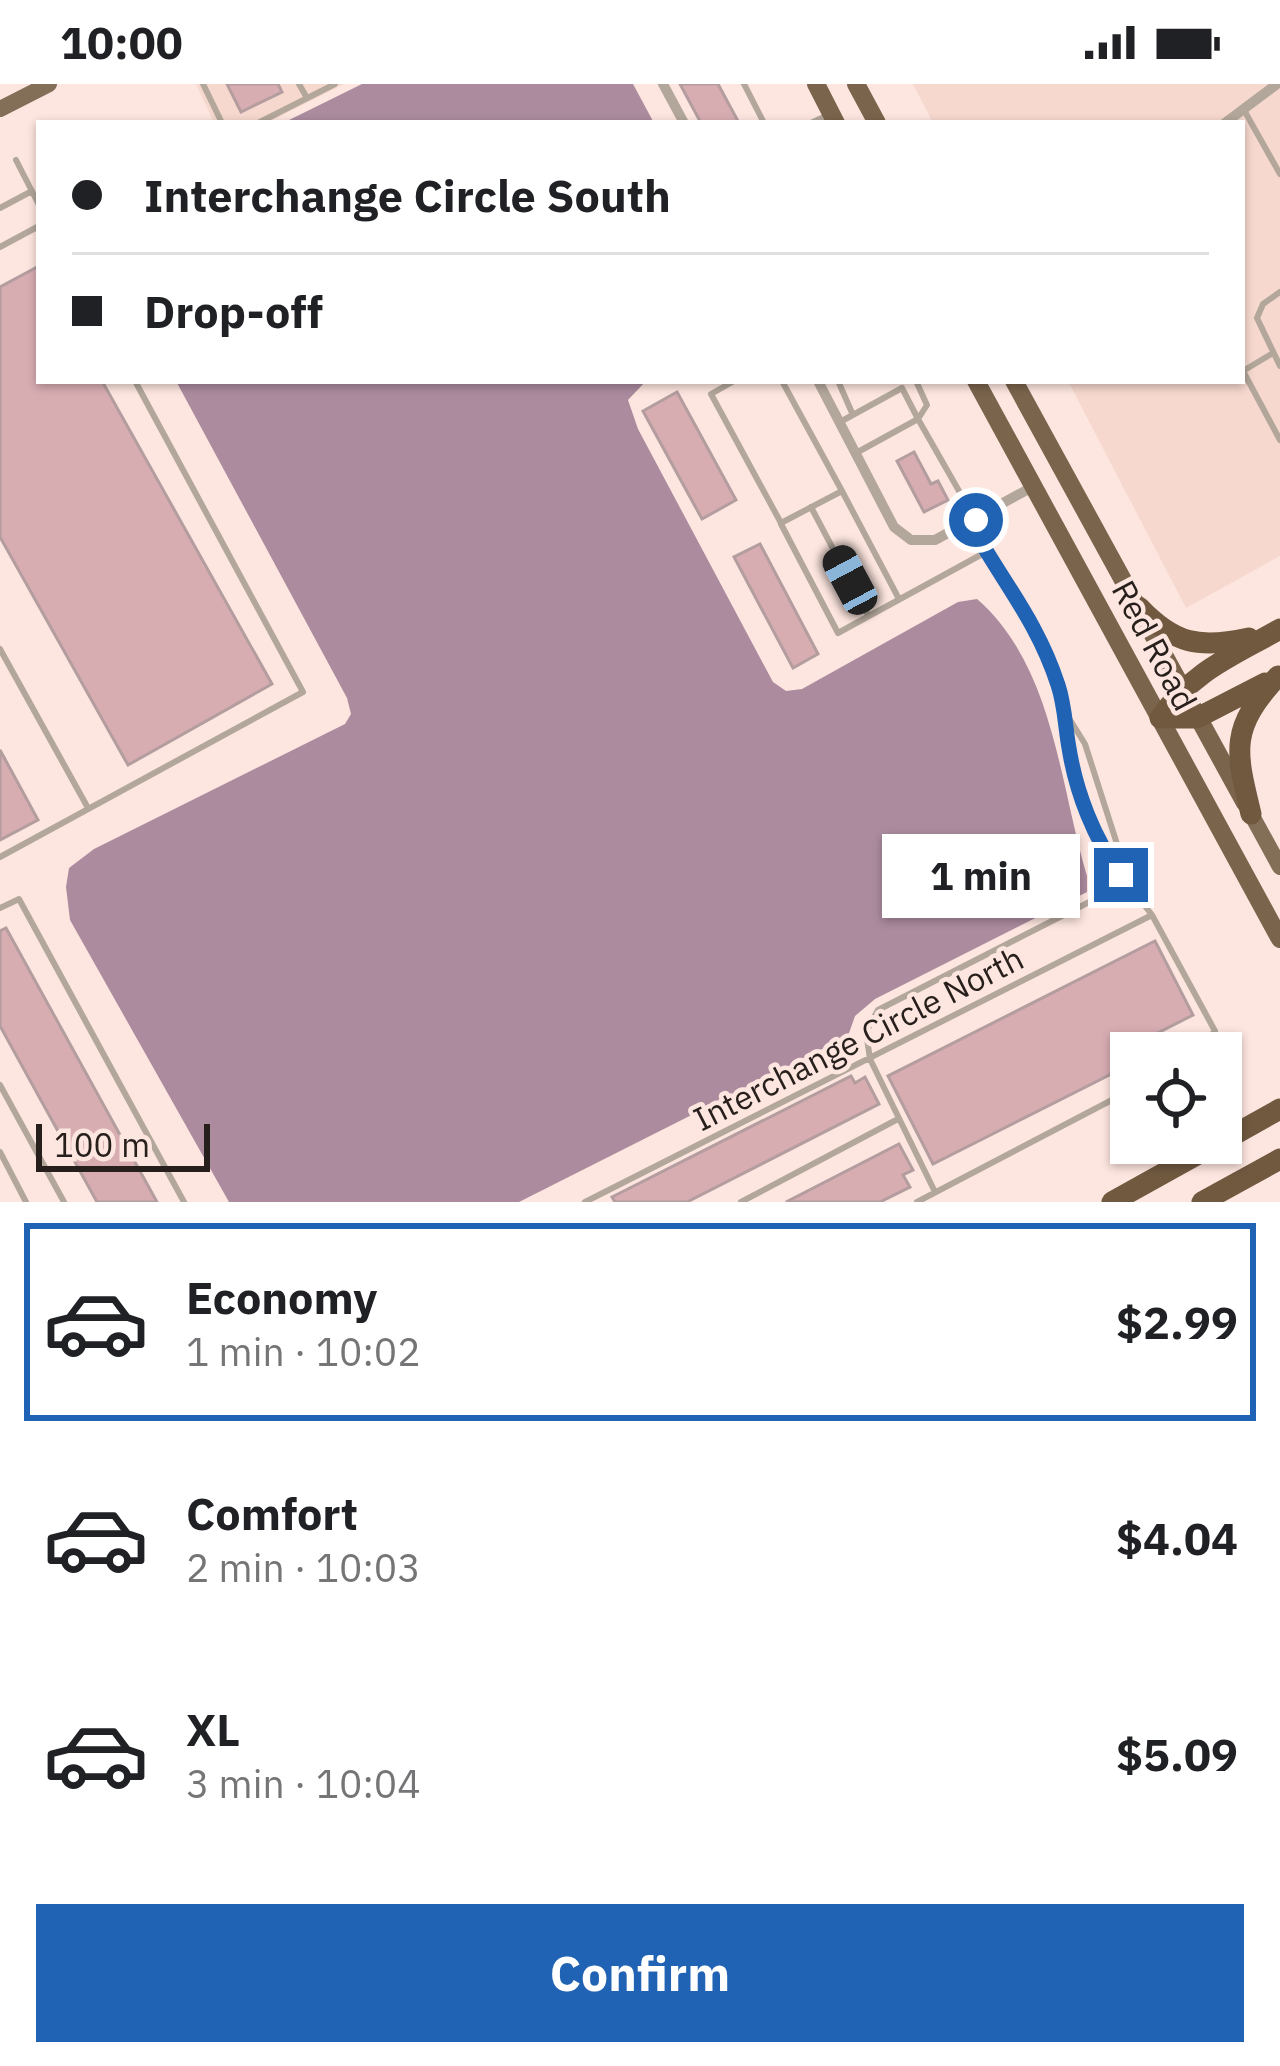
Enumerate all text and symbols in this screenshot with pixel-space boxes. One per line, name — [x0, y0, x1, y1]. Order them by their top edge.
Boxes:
text: 10:00 — [60, 13, 183, 71]
text: Interchange Circle South — [144, 166, 671, 224]
text: Drop-off — [144, 282, 323, 340]
route start — [949, 493, 1003, 547]
car — [817, 540, 883, 620]
street label: Red Road — [1103, 572, 1207, 718]
callout: 1 min — [881, 833, 1079, 917]
route end — [1094, 848, 1148, 902]
text: 1 min — [930, 850, 1032, 901]
street label: Interchange Circle North — [686, 936, 1030, 1140]
map controls — [1110, 1032, 1242, 1164]
button: locate — [1110, 1032, 1242, 1164]
scale bar — [36, 1118, 210, 1171]
text: 100 m — [54, 1123, 150, 1166]
icon: car — [42, 1268, 150, 1376]
text: Economy — [186, 1268, 377, 1326]
text: $2.99 — [1116, 1293, 1238, 1351]
text: 1 min · 10:02 — [186, 1326, 421, 1377]
icon: car — [42, 1484, 150, 1592]
text: Comfort — [186, 1484, 358, 1542]
text: $4.04 — [1116, 1509, 1238, 1567]
text: 2 min · 10:03 — [186, 1542, 421, 1593]
icon: car — [42, 1700, 150, 1808]
text: XL — [186, 1700, 240, 1758]
text: $5.09 — [1116, 1725, 1238, 1783]
text: 3 min · 10:04 — [186, 1758, 421, 1809]
button: Confirm — [36, 1904, 1244, 2042]

